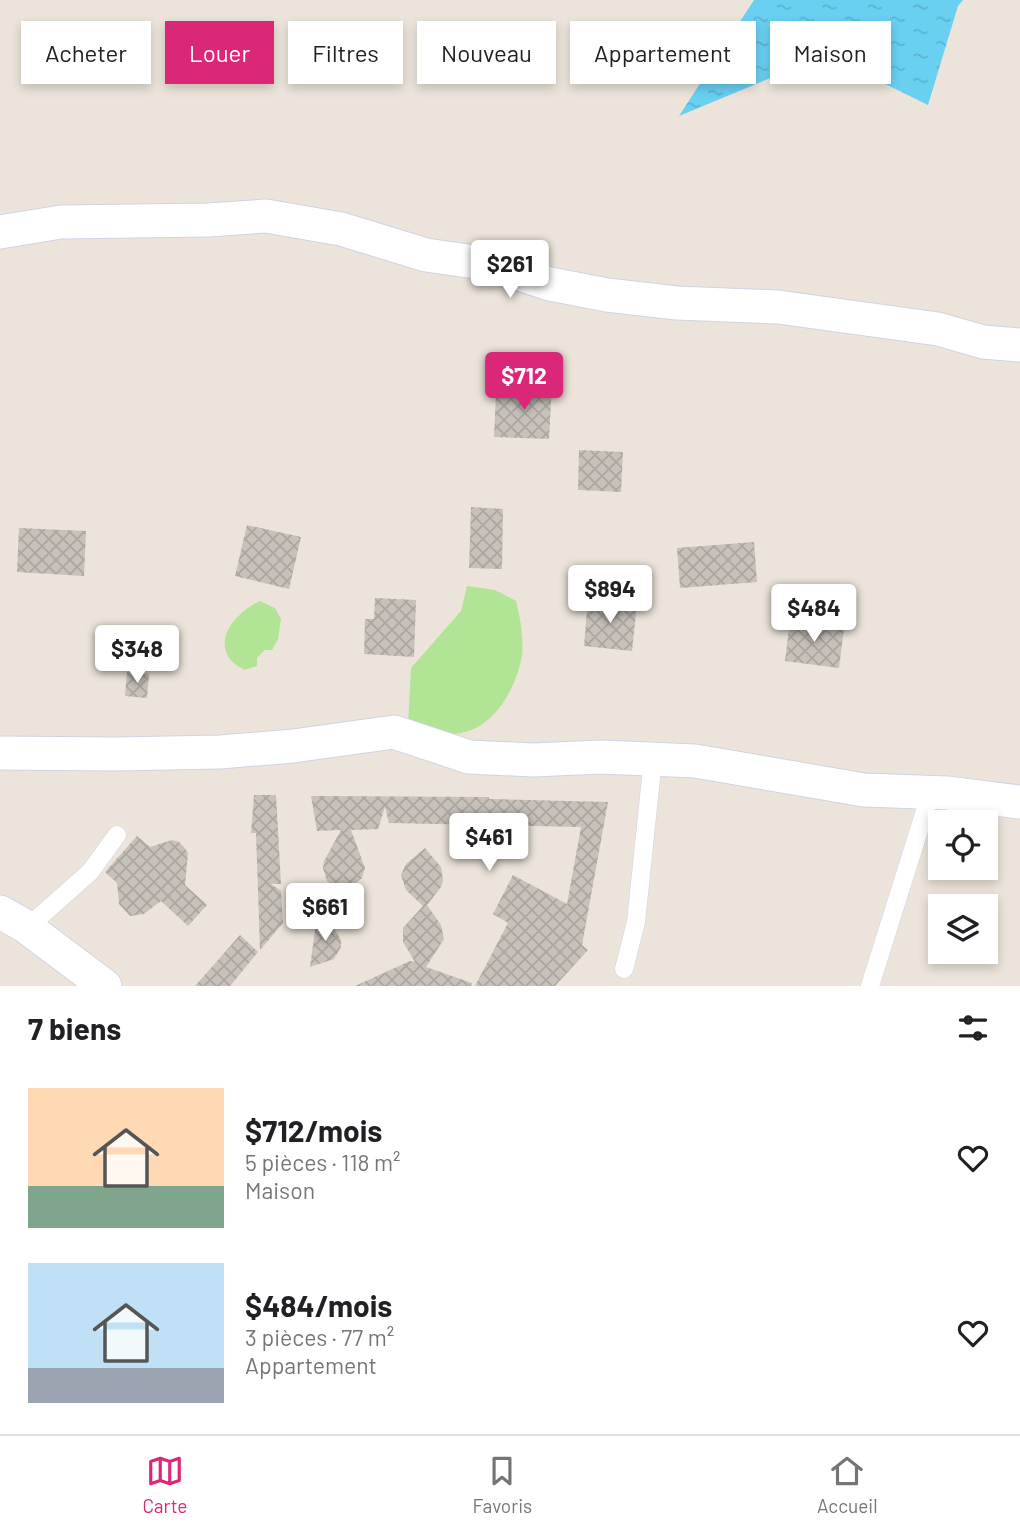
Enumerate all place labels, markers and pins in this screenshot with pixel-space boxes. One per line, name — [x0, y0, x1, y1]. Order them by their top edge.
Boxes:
pin: $261 — [469, 240, 551, 300]
pin: $712 — [483, 352, 565, 412]
pin: $894 — [569, 566, 651, 625]
pin: $484 — [773, 584, 855, 644]
pin: $348 — [96, 626, 178, 685]
pin: $461 — [448, 814, 530, 873]
pin: $661 — [284, 884, 366, 943]

